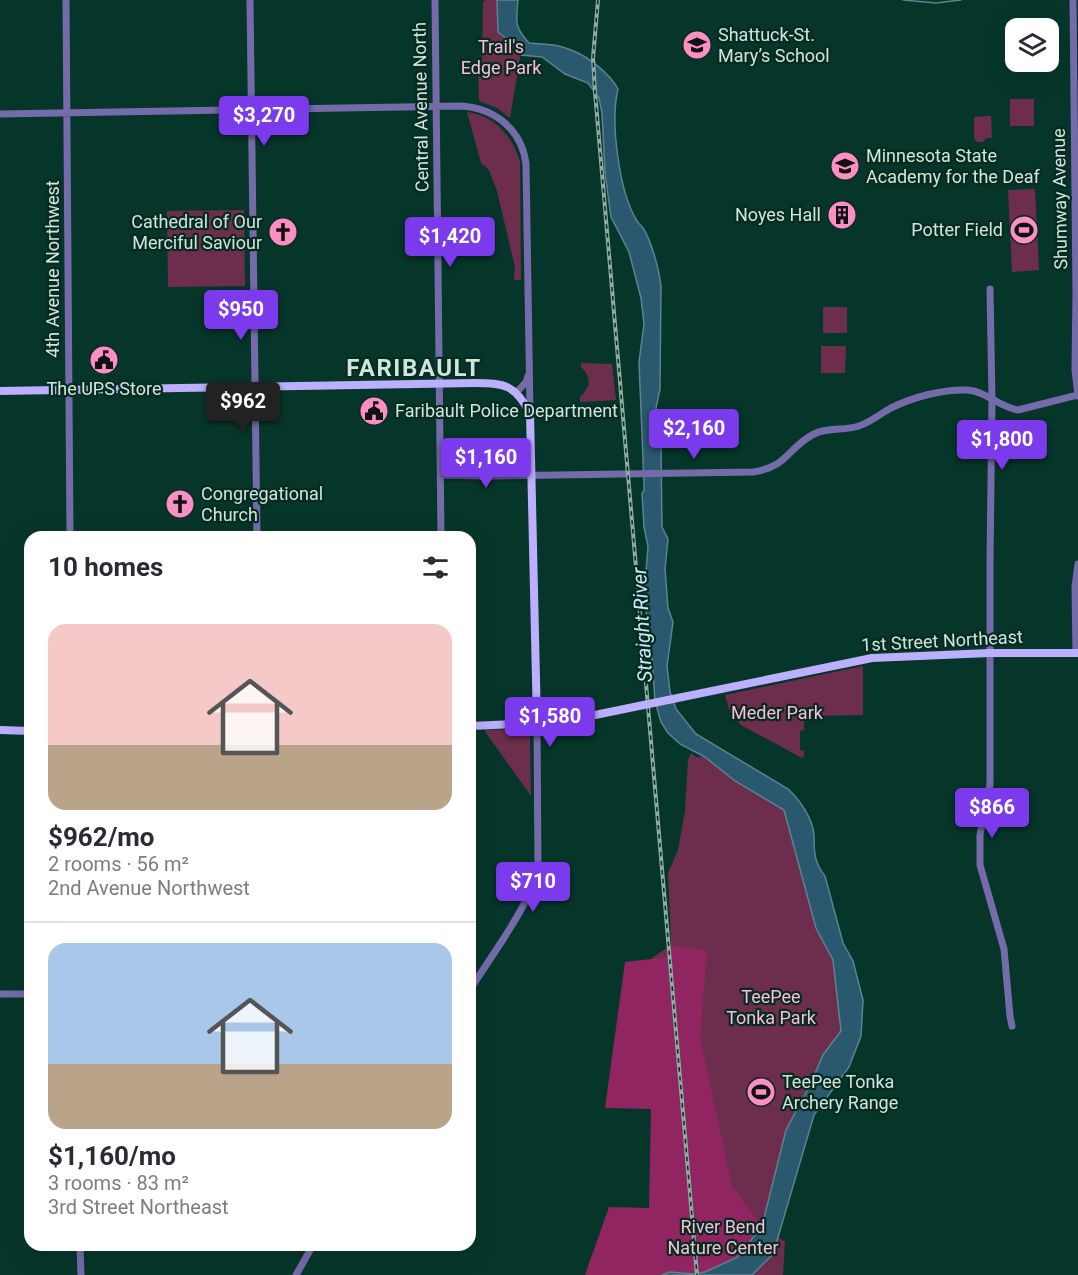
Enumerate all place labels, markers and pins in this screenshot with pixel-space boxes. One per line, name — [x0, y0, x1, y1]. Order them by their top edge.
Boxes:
place label: Shattuck-St. Mary’s School — [718, 24, 830, 66]
school or university icon: Shattuck-St. Mary’s School — [681, 29, 713, 61]
pin: $3,270 — [215, 96, 313, 147]
place label: Minnesota State Academy for the Deaf — [866, 145, 1040, 187]
school or university icon: Minnesota State Academy for the Deaf — [829, 150, 861, 182]
building icon: Noyes Hall — [826, 199, 858, 231]
place label: Noyes Hall — [735, 204, 821, 225]
place label: Cathedral of Our Merciful Saviour — [131, 211, 262, 253]
sports icon: Potter Field — [1008, 214, 1040, 246]
church icon: Cathedral of Our Merciful Saviour — [267, 216, 299, 248]
pin: $1,420 — [401, 217, 499, 268]
place label: Potter Field — [911, 219, 1003, 240]
pin: $950 — [205, 290, 277, 341]
public building icon: The UPS Store — [88, 344, 120, 376]
place label: The UPS Store — [47, 378, 162, 399]
pin: $962 — [207, 382, 279, 433]
public building icon: Faribault Police Department — [358, 395, 390, 427]
place label: Faribault Police Department — [395, 400, 618, 421]
pin: $2,160 — [645, 409, 743, 460]
pin: $1,800 — [953, 420, 1051, 471]
pin: $1,160 — [437, 438, 535, 489]
place label: Congregational Church — [201, 483, 323, 525]
church icon: Congregational Church — [164, 488, 196, 520]
pin: $1,580 — [501, 697, 599, 748]
pin: $866 — [956, 788, 1028, 839]
pin: $710 — [497, 862, 569, 913]
place label: TeePee Tonka Archery Range — [782, 1071, 898, 1113]
sports icon: TeePee Tonka Archery Range — [745, 1076, 777, 1108]

